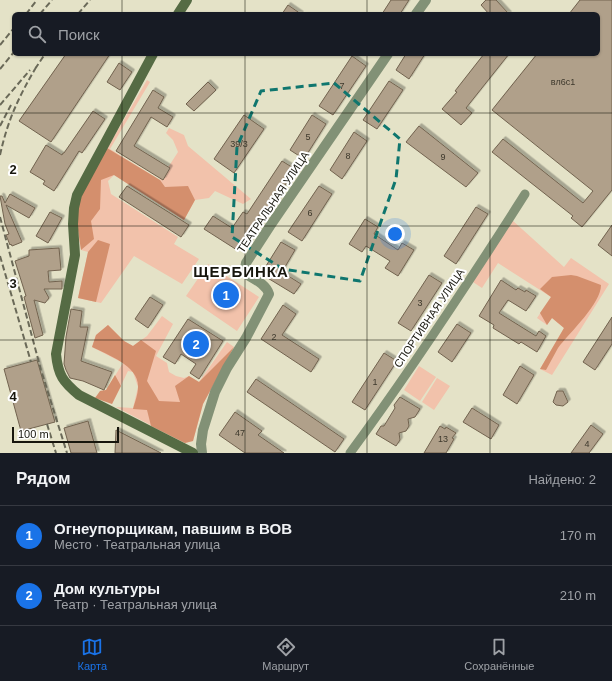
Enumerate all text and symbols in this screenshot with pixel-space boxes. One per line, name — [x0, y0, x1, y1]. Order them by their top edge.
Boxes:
search box — [12, 12, 600, 56]
icon: search — [26, 23, 48, 45]
text: Поиск — [58, 26, 100, 43]
house number: вл6с1 — [551, 77, 575, 87]
house number: 7 — [339, 81, 345, 91]
house number: 5 — [305, 132, 311, 142]
house number: 39/3 — [230, 139, 248, 149]
street label: ТЕАТРАЛЬНАЯ УЛИЦА — [235, 149, 312, 255]
house number: 8 — [345, 151, 351, 161]
house number: 9 — [440, 152, 446, 162]
text: 2 — [9, 162, 17, 177]
house number: 6 — [307, 208, 313, 218]
your location — [385, 224, 405, 244]
district label: ЩЕРБИНКА — [193, 263, 289, 280]
street label: СПОРТИВНАЯ УЛИЦА — [391, 266, 467, 370]
text: 3 — [9, 276, 17, 291]
pin: 1 — [213, 280, 239, 310]
house number: 3 — [417, 298, 423, 308]
pin: 2 — [183, 329, 209, 359]
house number: 2 — [271, 332, 277, 342]
house number: 1 — [372, 377, 378, 387]
text: 4 — [9, 389, 17, 404]
scale bar — [12, 425, 119, 444]
text: 100 m — [18, 428, 49, 440]
house number: 47 — [235, 428, 245, 438]
house number: 13 — [438, 434, 448, 444]
house number: 4 — [584, 439, 590, 449]
text: Рядом — [16, 469, 71, 488]
text: Найдено: 2 — [528, 472, 596, 487]
text: Огнеупорщикам, павшим в ВОВ — [54, 520, 292, 537]
text: 1 — [25, 528, 33, 543]
text: 170 m — [560, 528, 596, 543]
text: Место · Театральная улица — [54, 537, 220, 552]
text: Дом культуры — [54, 580, 160, 597]
text: 2 — [25, 588, 33, 603]
text: 210 m — [560, 588, 596, 603]
text: Театр · Театральная улица — [54, 597, 217, 612]
tab: Карта — [78, 636, 107, 672]
tab: Маршрут — [262, 636, 309, 672]
tab: Сохранённые — [464, 636, 534, 672]

